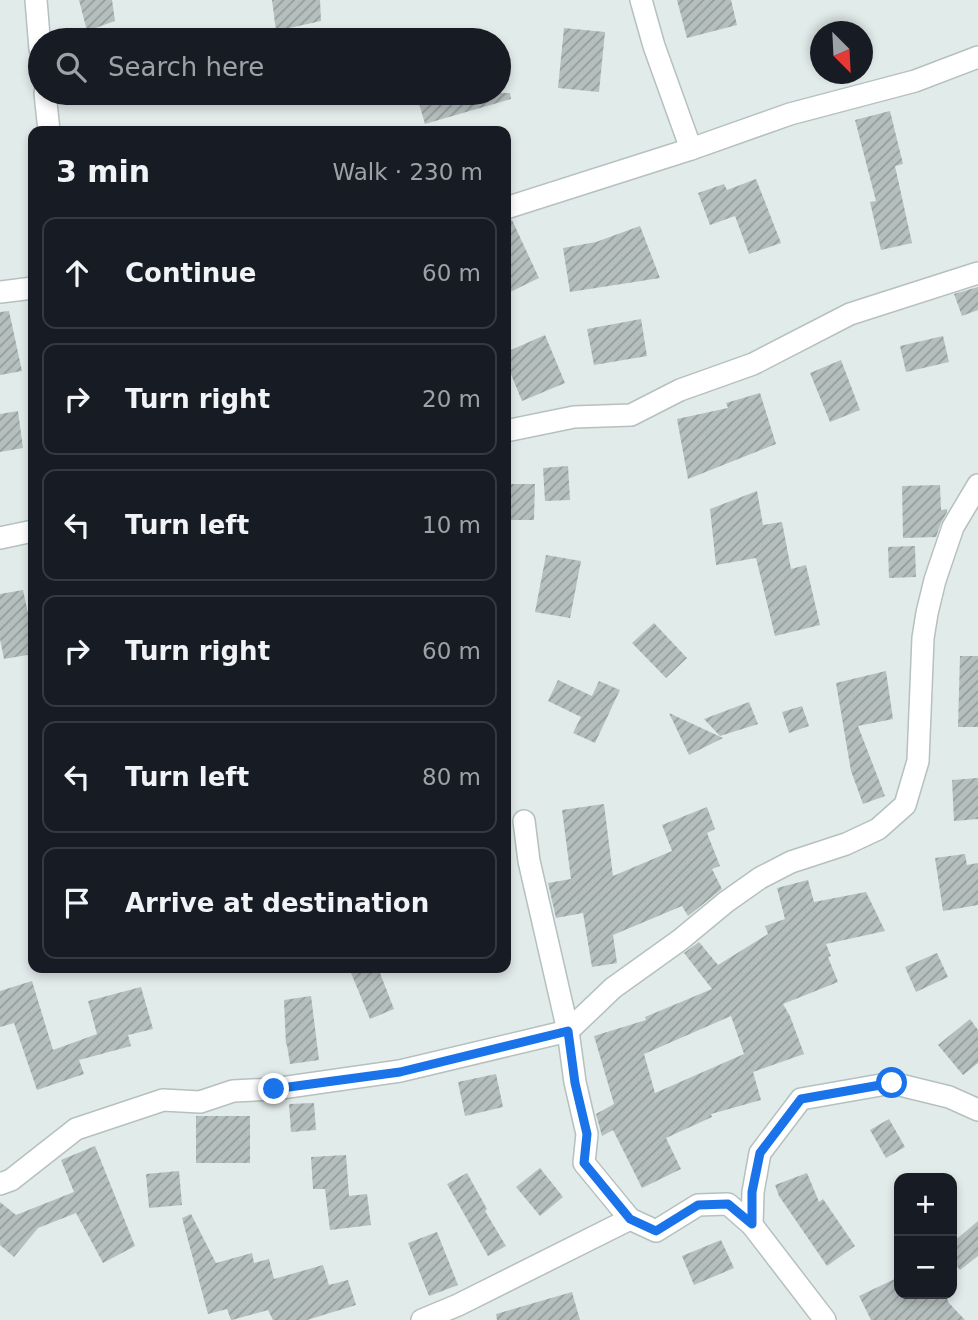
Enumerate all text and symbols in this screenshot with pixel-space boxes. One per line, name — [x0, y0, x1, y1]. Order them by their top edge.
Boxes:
north arrow — [810, 21, 873, 84]
search box — [28, 28, 511, 105]
icon: search — [52, 48, 90, 86]
text: Search here — [108, 52, 264, 82]
text: 3 min — [56, 154, 150, 189]
text: Walk · 230 m — [332, 159, 483, 185]
icon: ahead — [58, 254, 96, 292]
text: Continue — [125, 258, 256, 288]
text: 60 m — [422, 260, 481, 286]
icon: right — [58, 380, 96, 418]
text: Turn right — [125, 384, 270, 414]
text: 20 m — [422, 386, 481, 412]
icon: left — [58, 506, 96, 544]
text: Turn left — [125, 510, 249, 540]
text: 10 m — [422, 512, 481, 538]
icon: right — [58, 632, 96, 670]
text: Turn right — [125, 636, 270, 666]
text: 60 m — [422, 638, 481, 664]
icon: left — [58, 758, 96, 796]
text: Turn left — [125, 762, 249, 792]
text: 80 m — [422, 764, 481, 790]
icon: arrive — [58, 884, 96, 922]
text: Arrive at destination — [125, 888, 429, 918]
route start — [876, 1067, 907, 1098]
route end — [258, 1073, 289, 1104]
map controls — [894, 1173, 957, 1299]
button: + — [894, 1173, 957, 1236]
button: − — [894, 1236, 957, 1299]

